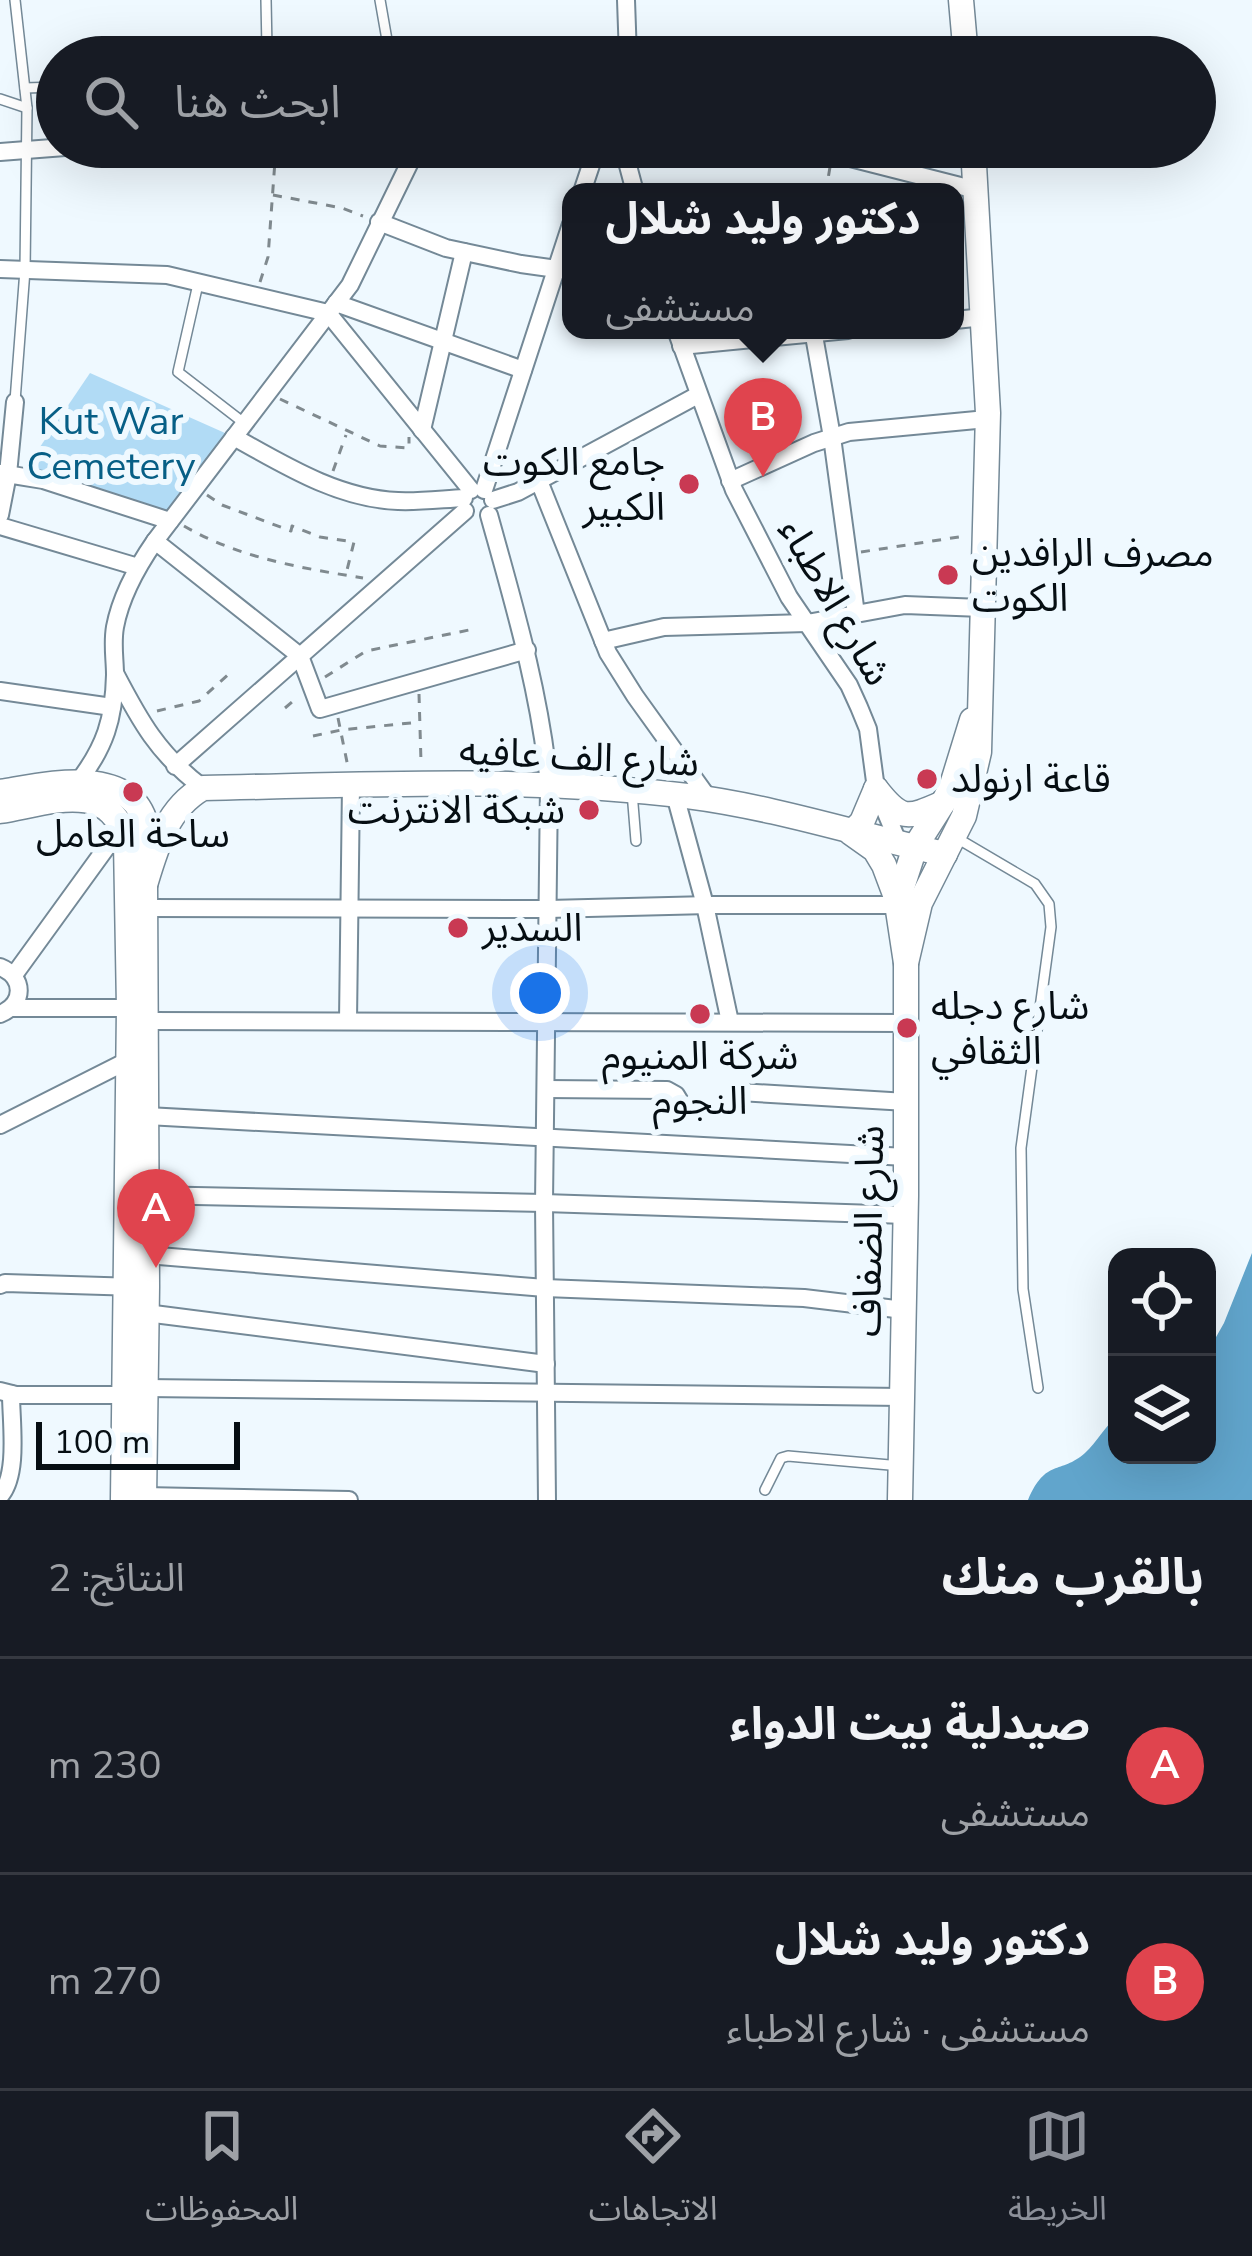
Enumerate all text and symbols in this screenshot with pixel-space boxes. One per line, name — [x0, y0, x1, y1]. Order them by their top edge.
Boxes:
search box — [36, 36, 1216, 168]
icon: search — [78, 69, 144, 135]
text: ابحث هنا — [174, 72, 341, 133]
popup — [562, 183, 964, 339]
text: دكتور وليد شلال — [605, 189, 921, 250]
text: مستشفى — [605, 282, 755, 335]
pin: B — [724, 378, 802, 477]
park label: Kut War Cemetery — [26, 395, 196, 493]
place label: جامع الكوت الكبير — [483, 436, 665, 534]
marker: جامع الكوت الكبير — [676, 471, 702, 497]
street label: شارع الاطباء — [765, 509, 904, 696]
place label: مصرف الرافدين الكوت — [972, 527, 1214, 625]
marker: مصرف الرافدين الكوت — [935, 562, 961, 588]
street label: شارع الف عافيه — [458, 724, 700, 791]
place label: قاعة ارنولد — [951, 753, 1111, 806]
marker: قاعة ارنولد — [914, 766, 940, 792]
marker: ساحة العامل — [120, 779, 146, 805]
place label: شبكة الانترنت — [348, 784, 565, 837]
marker: شبكة الانترنت — [576, 797, 602, 823]
place label: ساحة العامل — [36, 808, 230, 861]
place label: السدير — [481, 902, 582, 955]
marker: السدير — [445, 915, 471, 941]
your location — [510, 963, 570, 1023]
place label: شارع دجله الثقافي — [931, 980, 1089, 1080]
marker: شركة المنيوم النجوم — [687, 1001, 713, 1027]
marker: شارع دجله الثقافي — [894, 1015, 920, 1041]
place label: شركة المنيوم النجوم — [602, 1030, 798, 1130]
street label: شارع الضفاف — [841, 1125, 898, 1337]
pin: A — [117, 1169, 195, 1268]
map controls — [1108, 1248, 1216, 1464]
button: locate — [1108, 1248, 1216, 1356]
button: layers — [1108, 1356, 1216, 1464]
scale bar — [36, 1416, 240, 1469]
text: 100 m — [54, 1420, 150, 1465]
text: بالقرب منك — [942, 1542, 1204, 1612]
text: النتائج: 2 — [48, 1552, 185, 1605]
text: صيدلية بيت الدواء — [730, 1694, 1090, 1755]
text: 230 m — [48, 1739, 162, 1792]
text: A — [1150, 1739, 1180, 1792]
text: مستشفى — [941, 1787, 1090, 1840]
text: دكتور وليد شلال — [775, 1910, 1090, 1971]
text: 270 m — [48, 1955, 162, 2008]
text: B — [1152, 1955, 1178, 2008]
text: مستشفى · شارع الاطباء — [727, 2003, 1090, 2056]
tab: المحفوظات — [145, 2103, 298, 2244]
tab: الاتجاهات — [589, 2103, 718, 2244]
tab: الخريطة — [1008, 2103, 1107, 2244]

